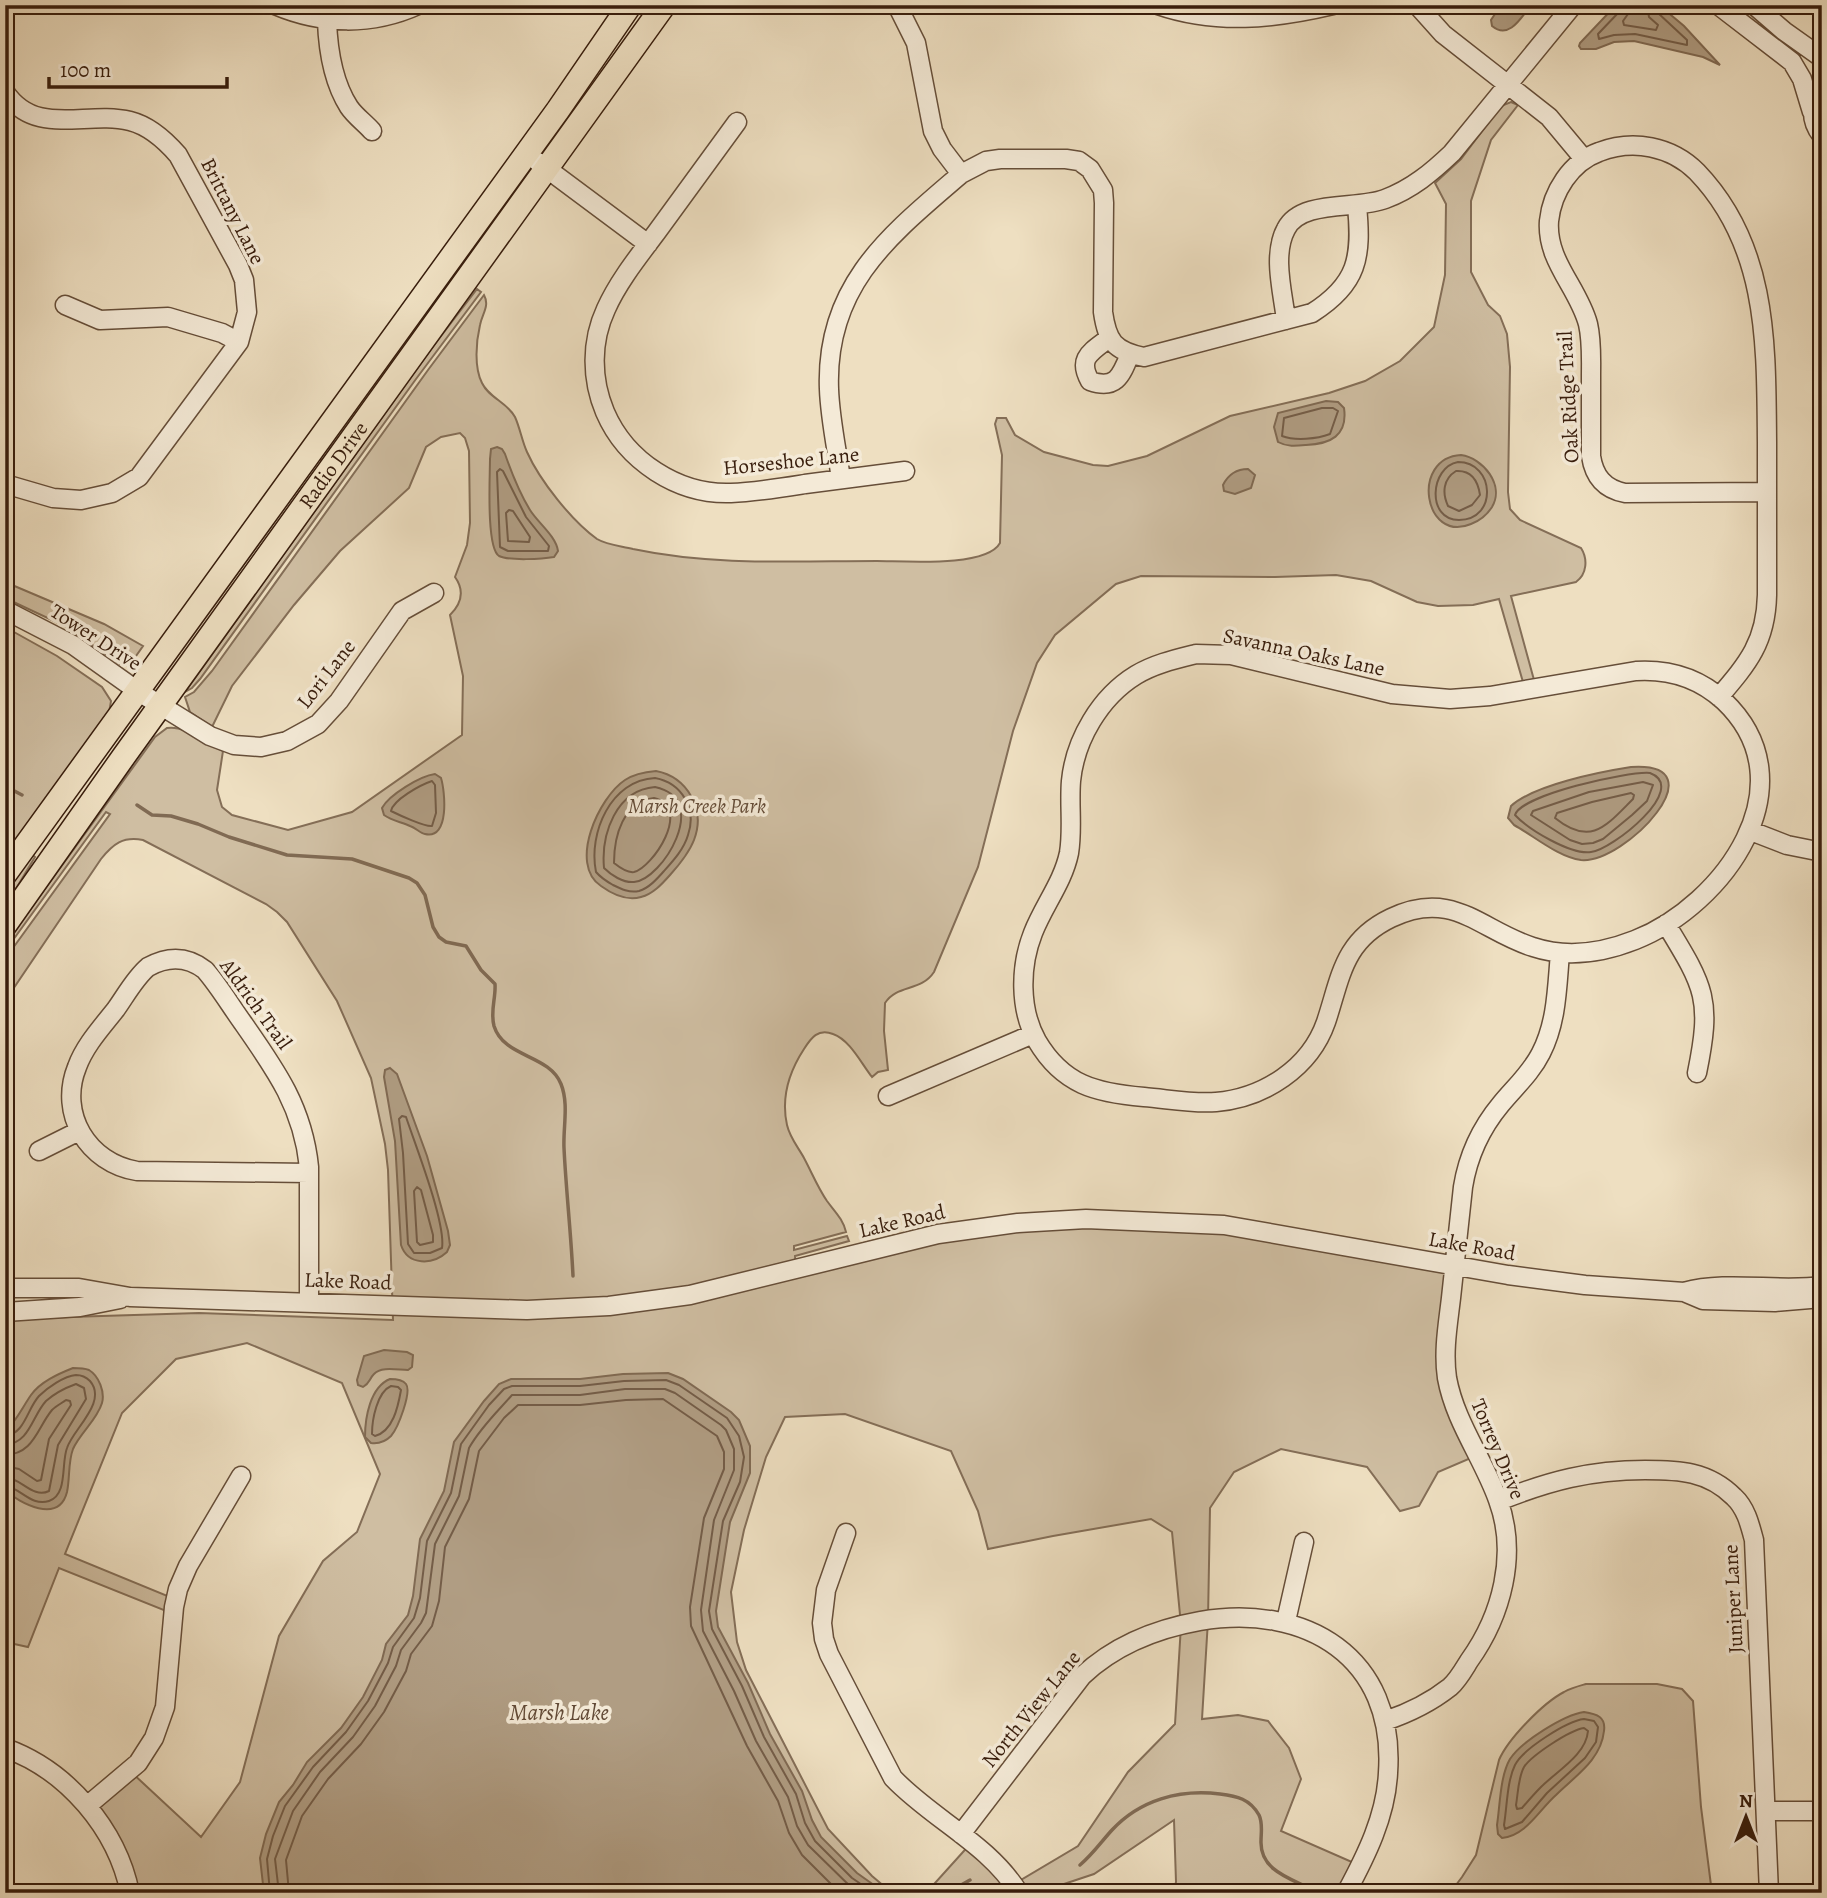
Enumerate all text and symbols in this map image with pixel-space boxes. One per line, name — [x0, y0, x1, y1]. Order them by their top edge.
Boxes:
scale bar — [49, 46, 228, 90]
text: 100 m — [60, 56, 111, 84]
street label: Brittany Lane — [194, 153, 272, 269]
street label: Oak Ridge Trail — [1551, 330, 1585, 464]
street label: Radio Drive — [292, 416, 374, 514]
street label: Horseshoe Lane — [722, 440, 860, 482]
street label: Tower Drive — [45, 597, 147, 677]
street label: Savanna Oaks Lane — [1221, 621, 1387, 683]
street label: Lori Lane — [290, 634, 362, 714]
park label: Marsh Creek Park — [628, 792, 766, 820]
street label: Aldrich Trail — [213, 952, 298, 1055]
street label: Lake Road — [856, 1197, 949, 1245]
street label: Lake Road — [1426, 1225, 1518, 1268]
street label: Lake Road — [304, 1265, 393, 1297]
street label: Torrey Drive — [1464, 1394, 1532, 1504]
street label: Juniper Lane — [1716, 1544, 1750, 1654]
street label: North View Lane — [975, 1645, 1087, 1773]
water label: Marsh Lake — [509, 1697, 609, 1728]
north arrow — [1712, 1783, 1782, 1853]
text: N — [1739, 1788, 1753, 1814]

